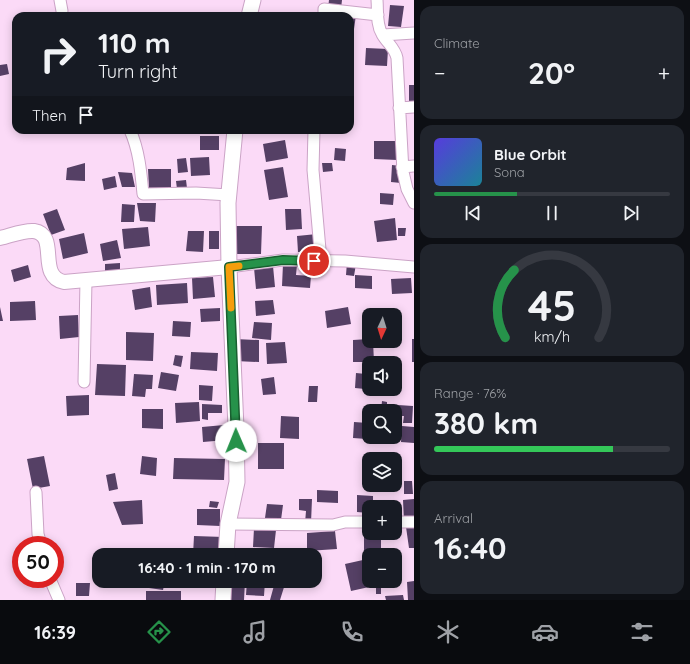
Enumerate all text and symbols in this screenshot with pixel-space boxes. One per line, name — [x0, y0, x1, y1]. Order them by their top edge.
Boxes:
text: 110 m — [98, 25, 171, 60]
icon: right — [32, 28, 84, 80]
text: Climate — [434, 35, 480, 51]
text: 20° — [528, 54, 575, 92]
text: − — [434, 59, 445, 87]
text: + — [658, 59, 670, 87]
text: Turn right — [98, 60, 178, 83]
icon: arrive — [75, 104, 97, 126]
text: Then — [32, 106, 67, 125]
text: Blue Orbit — [494, 145, 567, 164]
text: Sona — [494, 164, 525, 180]
icon: previous — [462, 202, 484, 224]
icon: pause — [541, 202, 563, 224]
icon: next — [620, 202, 642, 224]
pin — [297, 244, 331, 278]
icon: arrive — [303, 250, 325, 272]
text: 45 — [528, 279, 576, 331]
north arrow — [362, 308, 402, 348]
map controls — [362, 308, 402, 588]
text: km/h — [534, 328, 570, 346]
button: sound — [362, 356, 402, 396]
text: Range · 76% — [434, 385, 506, 401]
button: search — [362, 404, 402, 444]
text: 380 km — [434, 404, 538, 442]
position arrow — [215, 420, 257, 462]
button: layers — [362, 452, 402, 492]
button: + — [362, 500, 402, 540]
text: Arrival — [434, 510, 473, 526]
text: 16:40 — [434, 529, 507, 567]
speed limit sign: 50 — [12, 536, 64, 588]
button: − — [362, 548, 402, 588]
text: 16:40 · 1 min · 170 m — [138, 558, 276, 577]
icon: directions — [145, 618, 173, 646]
icon: music — [241, 618, 269, 646]
icon: phone — [338, 618, 366, 646]
icon: climate — [434, 618, 462, 646]
icon: car — [531, 618, 559, 646]
icon: filters — [628, 618, 656, 646]
text: 16:39 — [34, 621, 76, 644]

